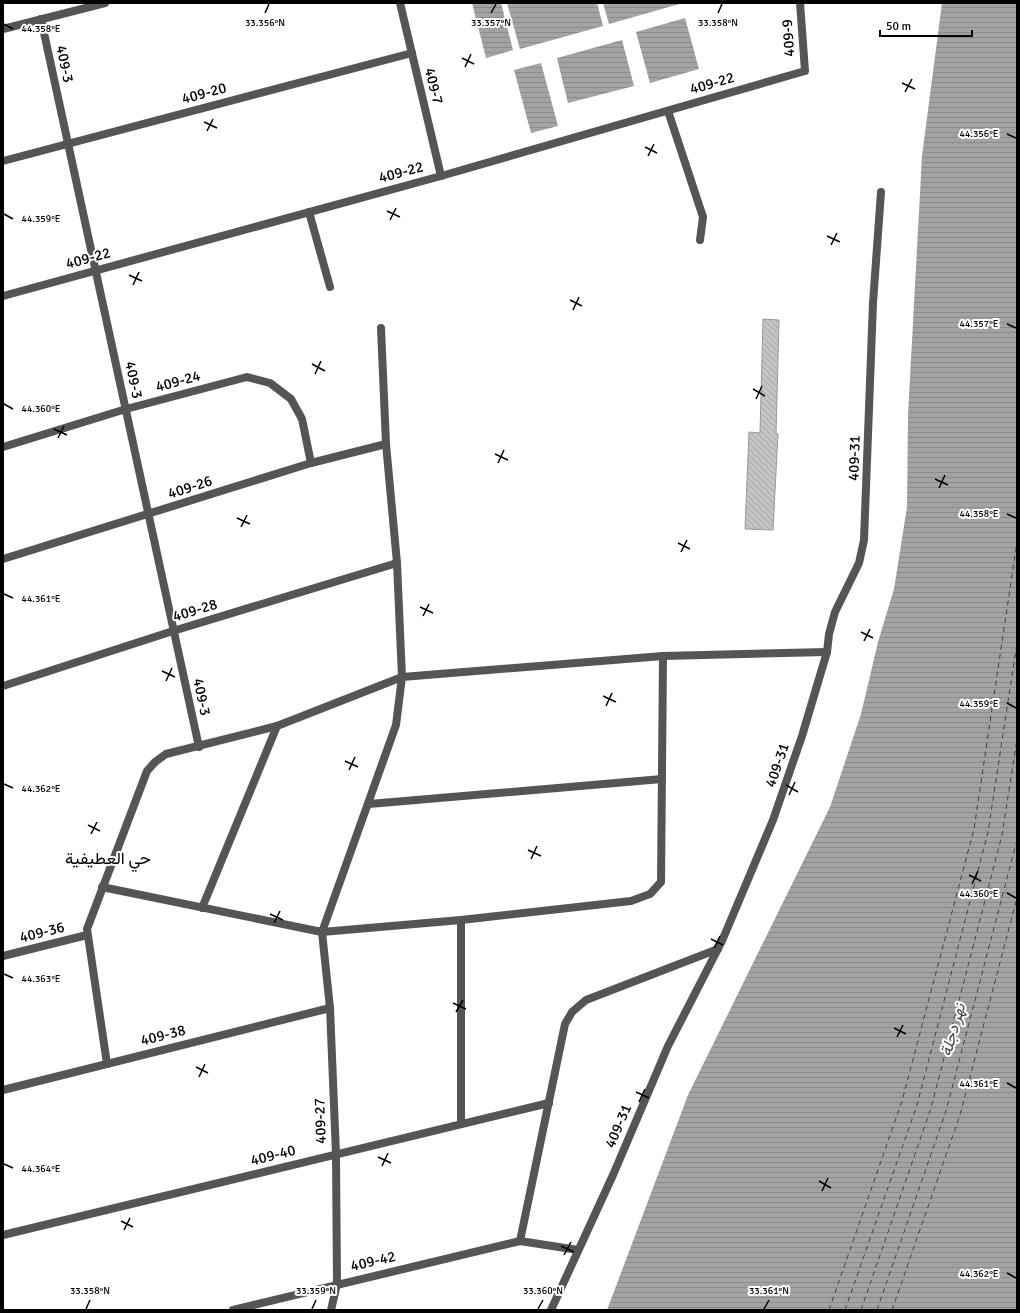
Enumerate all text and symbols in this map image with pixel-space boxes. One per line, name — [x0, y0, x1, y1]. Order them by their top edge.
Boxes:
scale bar — [880, 12, 972, 38]
text: 33.356°N — [245, 17, 285, 29]
text: 33.357°N — [471, 17, 511, 29]
text: 33.358°N — [698, 17, 738, 29]
street label: 409-9 — [778, 19, 798, 57]
text: 50 m — [886, 19, 911, 34]
text: 44.358°E — [22, 23, 61, 35]
street label: 409-3 — [52, 44, 78, 84]
street label: 409-7 — [421, 66, 447, 106]
street label: 409-22 — [688, 68, 736, 98]
street label: 409-20 — [180, 78, 228, 108]
text: 44.356°E — [960, 128, 999, 140]
street label: 409-22 — [377, 157, 425, 187]
text: 44.359°E — [22, 213, 61, 225]
street label: 409-22 — [64, 243, 112, 273]
text: 44.357°E — [960, 318, 999, 330]
street label: 409-3 — [121, 360, 147, 400]
street label: 409-24 — [154, 366, 202, 396]
text: 44.360°E — [22, 403, 61, 415]
street label: 409-31 — [844, 435, 864, 481]
street label: 409-26 — [165, 471, 215, 503]
text: 44.358°E — [960, 508, 999, 520]
text: 44.361°E — [22, 593, 61, 605]
street label: 409-28 — [170, 595, 220, 625]
street label: 409-3 — [189, 677, 215, 717]
text: 44.359°E — [960, 698, 999, 710]
street label: 409-31 — [761, 740, 793, 790]
text: 44.362°E — [22, 783, 61, 795]
district label: حي العطيفية — [65, 848, 151, 872]
text: 44.360°E — [960, 888, 999, 900]
street label: 409-36 — [18, 918, 66, 946]
text: 44.363°E — [22, 973, 61, 985]
water label: نهر دجلة — [936, 1000, 970, 1059]
street label: 409-38 — [139, 1021, 187, 1049]
text: 44.361°E — [960, 1078, 999, 1090]
street label: 409-27 — [310, 1098, 330, 1144]
street label: 409-31 — [601, 1101, 635, 1151]
street label: 409-40 — [249, 1141, 297, 1169]
text: 44.364°E — [22, 1163, 61, 1175]
street label: 409-42 — [349, 1247, 397, 1275]
text: 44.362°E — [960, 1268, 999, 1280]
text: 33.358°N — [70, 1285, 110, 1297]
text: 33.359°N — [296, 1285, 336, 1297]
text: 33.360°N — [523, 1285, 563, 1297]
text: 33.361°N — [749, 1285, 789, 1297]

